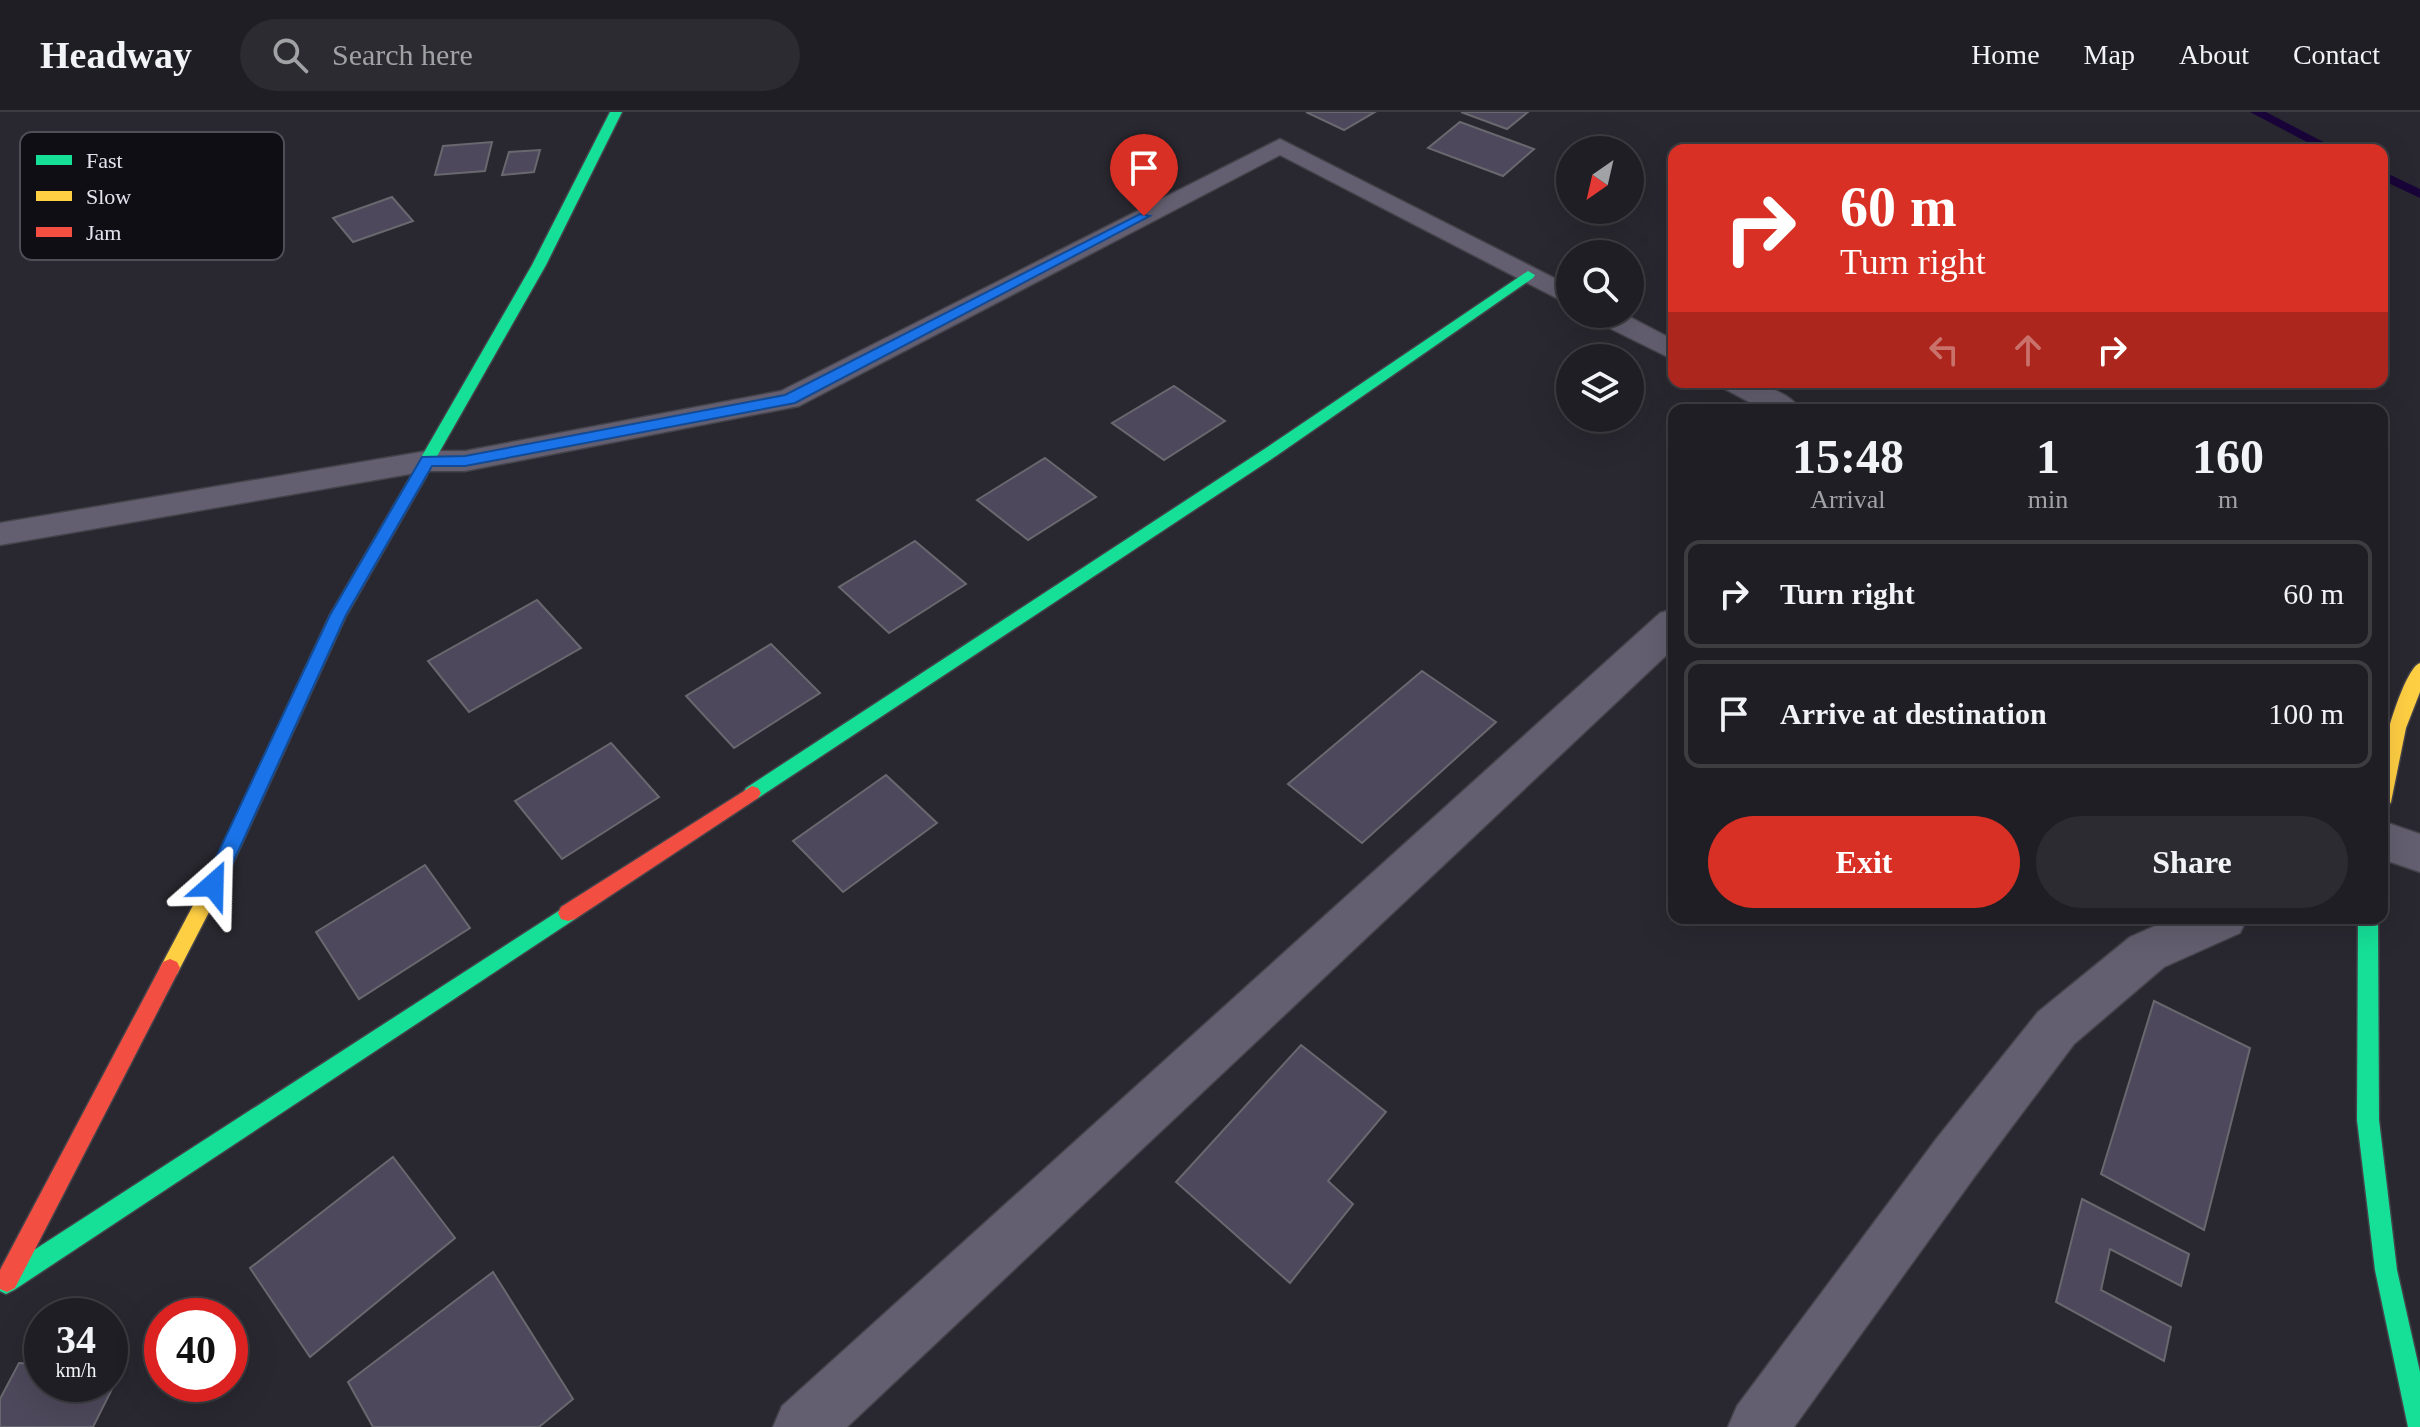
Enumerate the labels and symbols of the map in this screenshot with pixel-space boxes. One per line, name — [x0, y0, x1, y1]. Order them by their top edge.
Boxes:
legend — [20, 132, 284, 260]
pin — [1110, 134, 1178, 216]
north arrow — [1556, 136, 1644, 224]
text: Fast — [86, 148, 123, 173]
text: Slow — [86, 184, 131, 209]
text: Jam — [86, 220, 121, 245]
position arrow — [171, 843, 255, 927]
speed limit sign: 40 — [144, 1298, 248, 1402]

